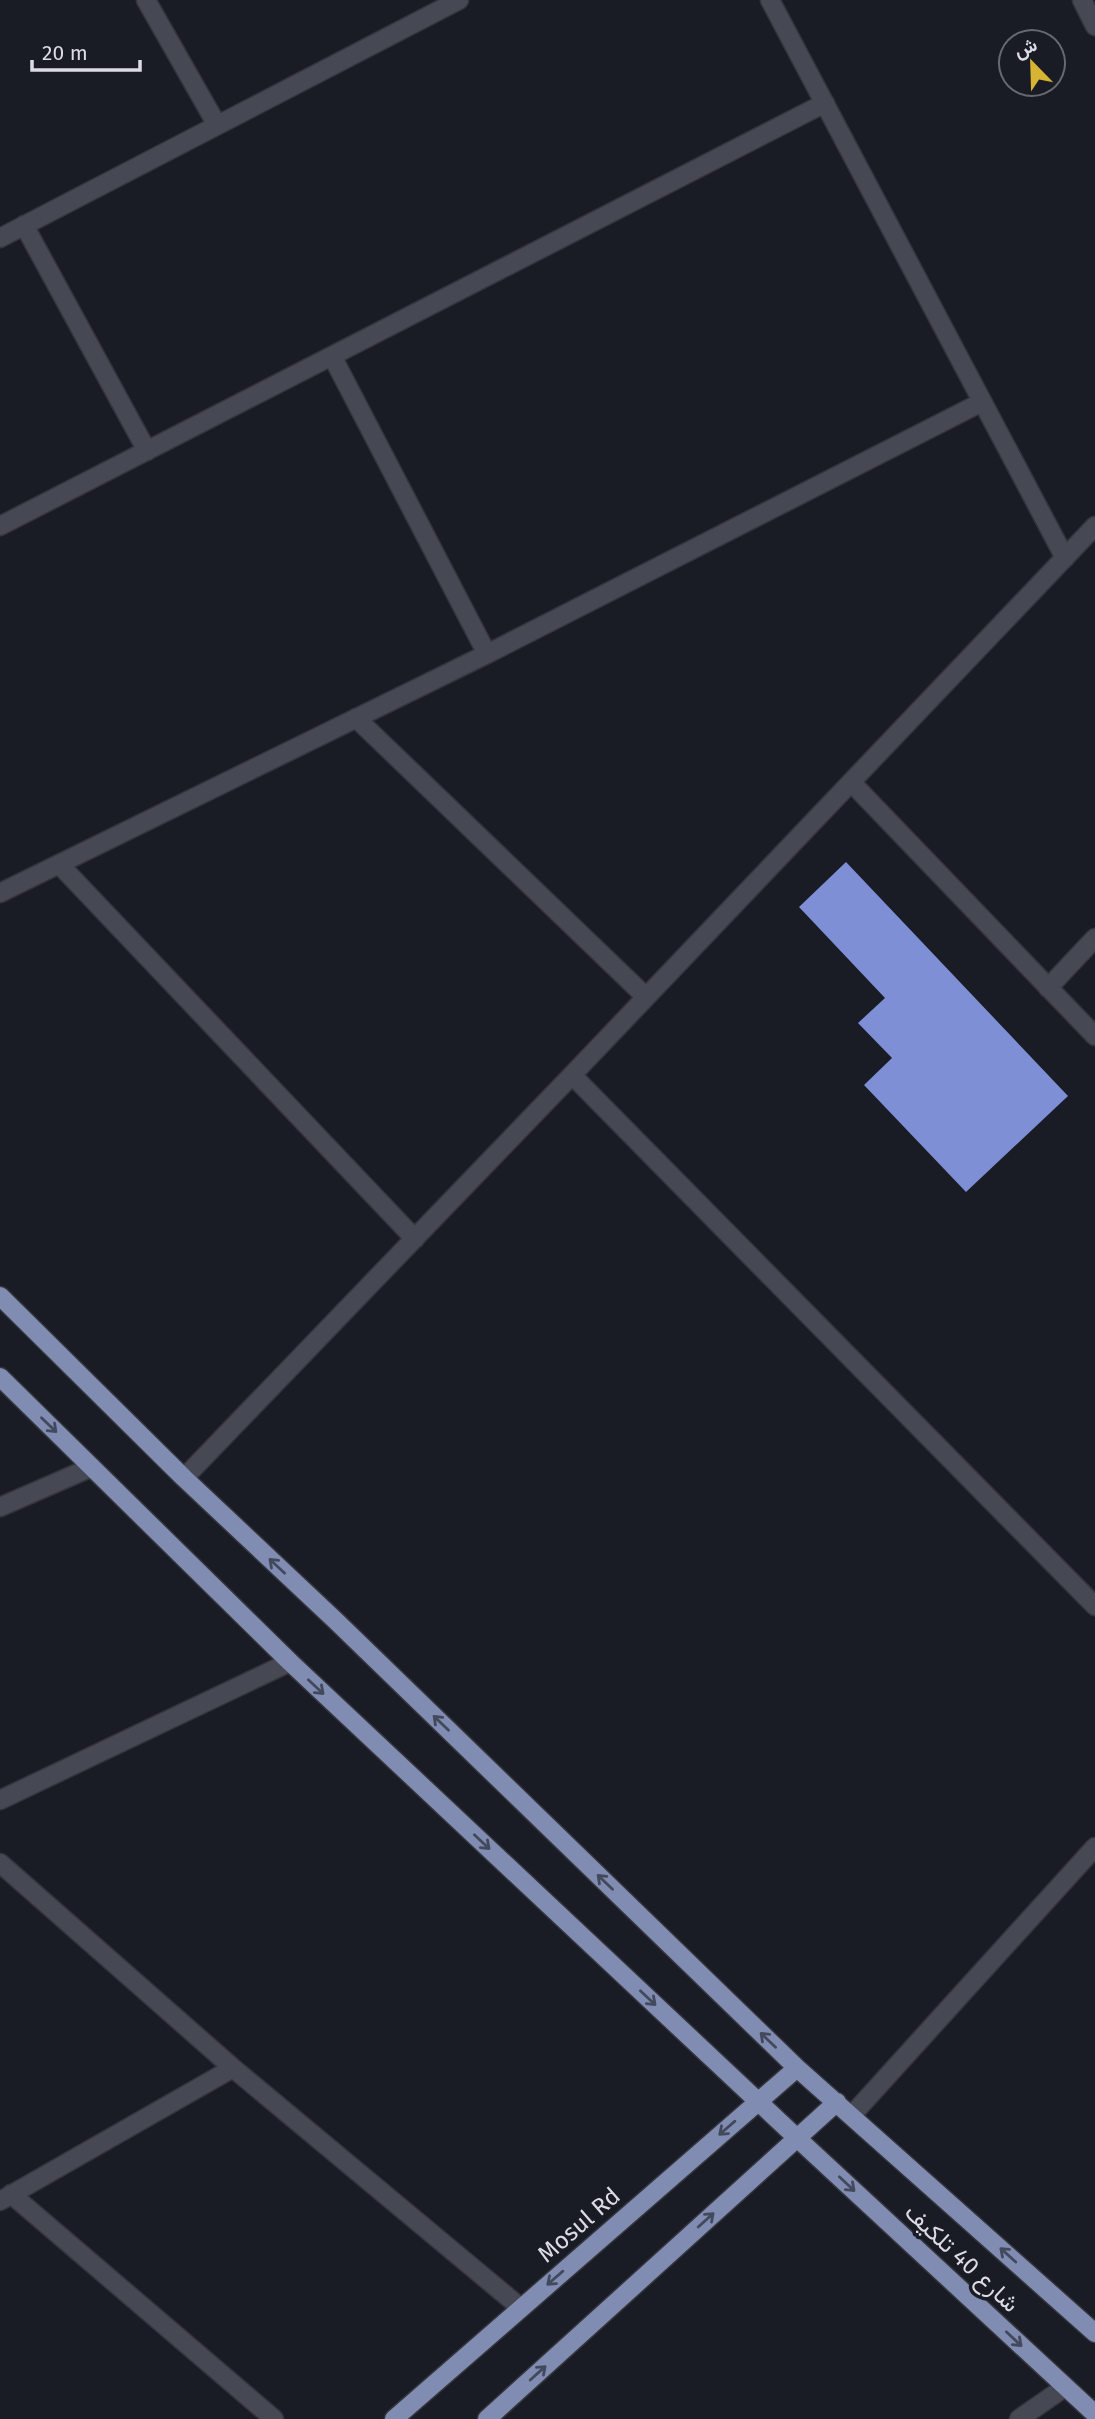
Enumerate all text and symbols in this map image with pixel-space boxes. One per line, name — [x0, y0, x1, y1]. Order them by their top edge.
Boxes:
scale bar — [32, 28, 140, 72]
north arrow — [997, 28, 1067, 98]
text: ش — [1011, 33, 1041, 63]
text: 20 m — [42, 40, 88, 66]
one-way arrow — [40, 1416, 57, 1433]
one-way arrow — [269, 1557, 286, 1574]
one-way arrow — [307, 1678, 324, 1695]
one-way arrow — [433, 1715, 450, 1732]
one-way arrow — [473, 1834, 490, 1851]
one-way arrow — [597, 1873, 614, 1890]
one-way arrow — [639, 1990, 657, 2006]
one-way arrow — [760, 2032, 777, 2049]
one-way arrow — [718, 2120, 736, 2136]
one-way arrow — [838, 2176, 855, 2193]
street label: Mosul Rd — [532, 2182, 626, 2268]
street label: شارع 40 تلكيف — [898, 2198, 1025, 2319]
one-way arrow — [697, 2212, 715, 2228]
one-way arrow — [1000, 2246, 1017, 2263]
one-way arrow — [547, 2270, 565, 2286]
one-way arrow — [1005, 2331, 1023, 2347]
one-way arrow — [529, 2365, 547, 2381]

